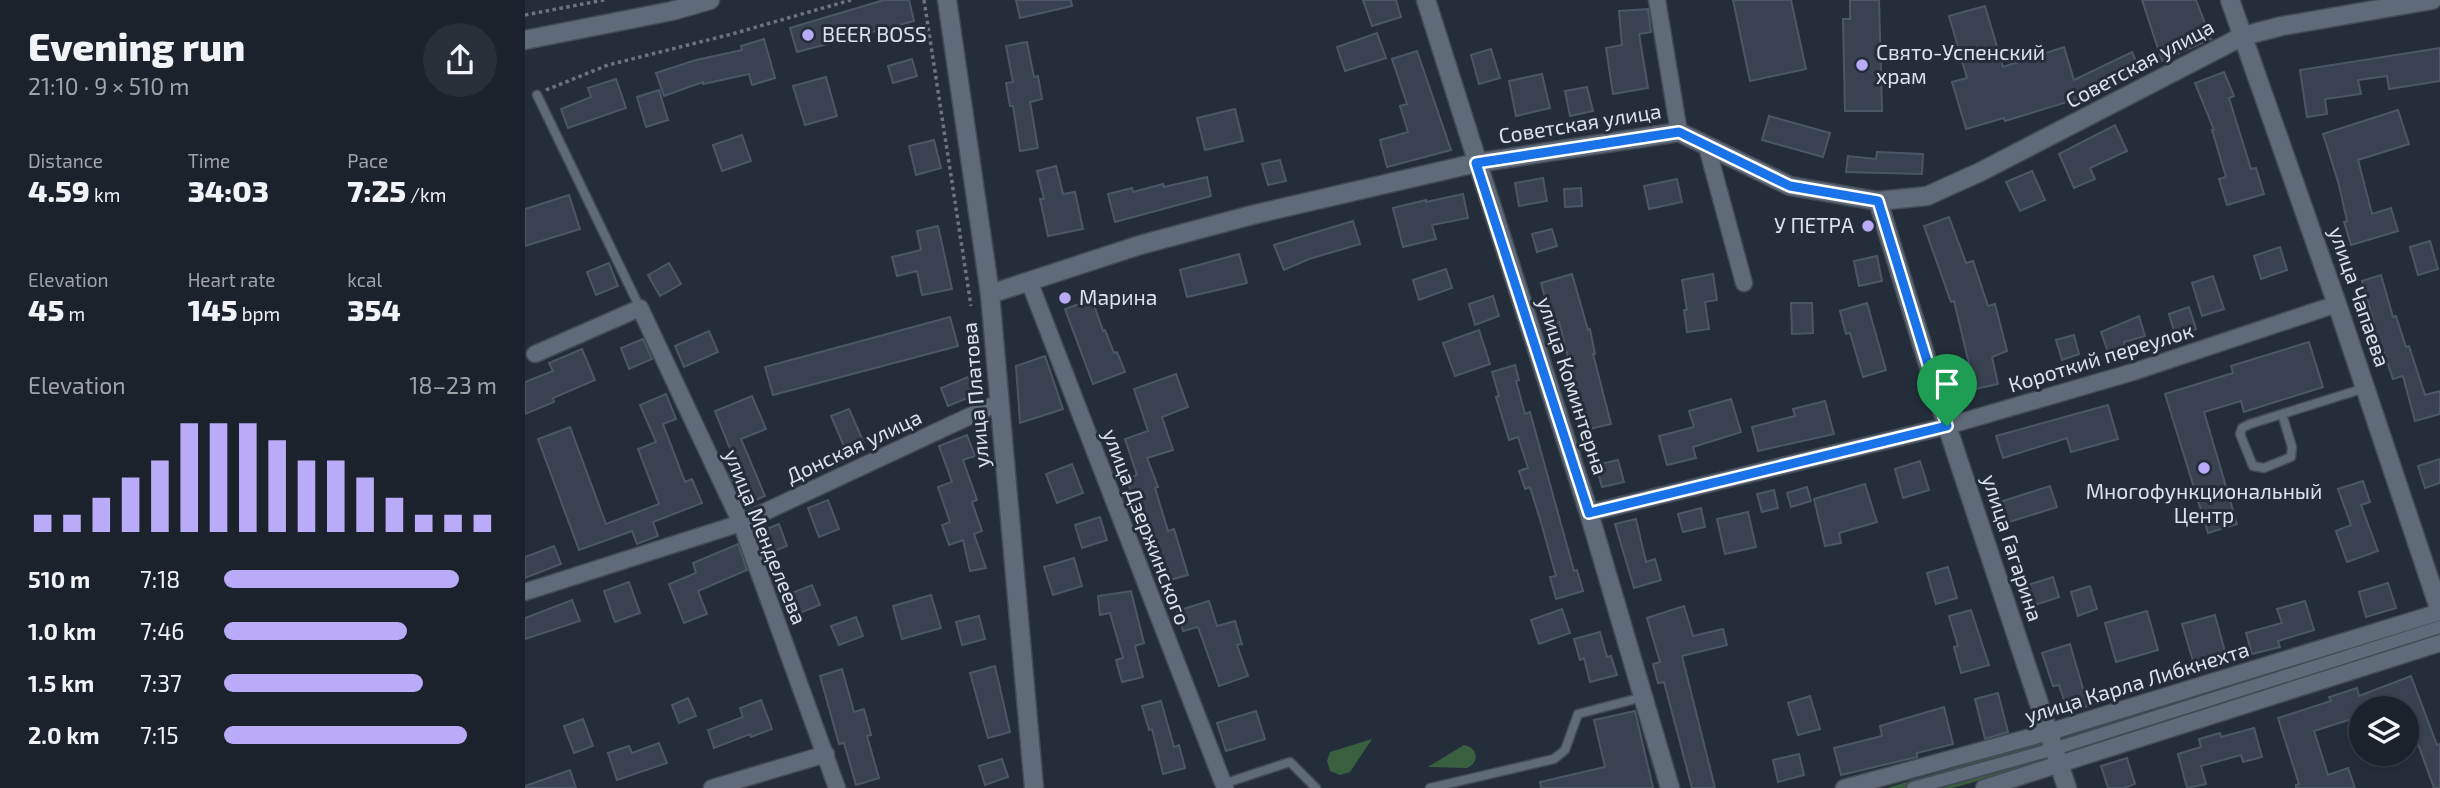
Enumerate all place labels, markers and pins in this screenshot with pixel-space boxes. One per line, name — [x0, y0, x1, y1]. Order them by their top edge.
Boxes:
place label: BEER BOSS — [822, 21, 927, 46]
marker: BEER BOSS — [800, 27, 816, 43]
place label: Свято-Успенский храм — [1876, 39, 2045, 88]
marker: Свято-Успенский храм — [1854, 57, 1870, 73]
place label: У ПЕТРА — [1774, 212, 1854, 237]
marker: У ПЕТРА — [1860, 218, 1876, 234]
place label: Марина — [1079, 284, 1157, 309]
marker: Марина — [1057, 290, 1073, 306]
pin — [1917, 354, 1977, 426]
marker: Многофункциональный Центр — [2196, 460, 2212, 476]
place label: Многофункциональный Центр — [2086, 478, 2322, 527]

